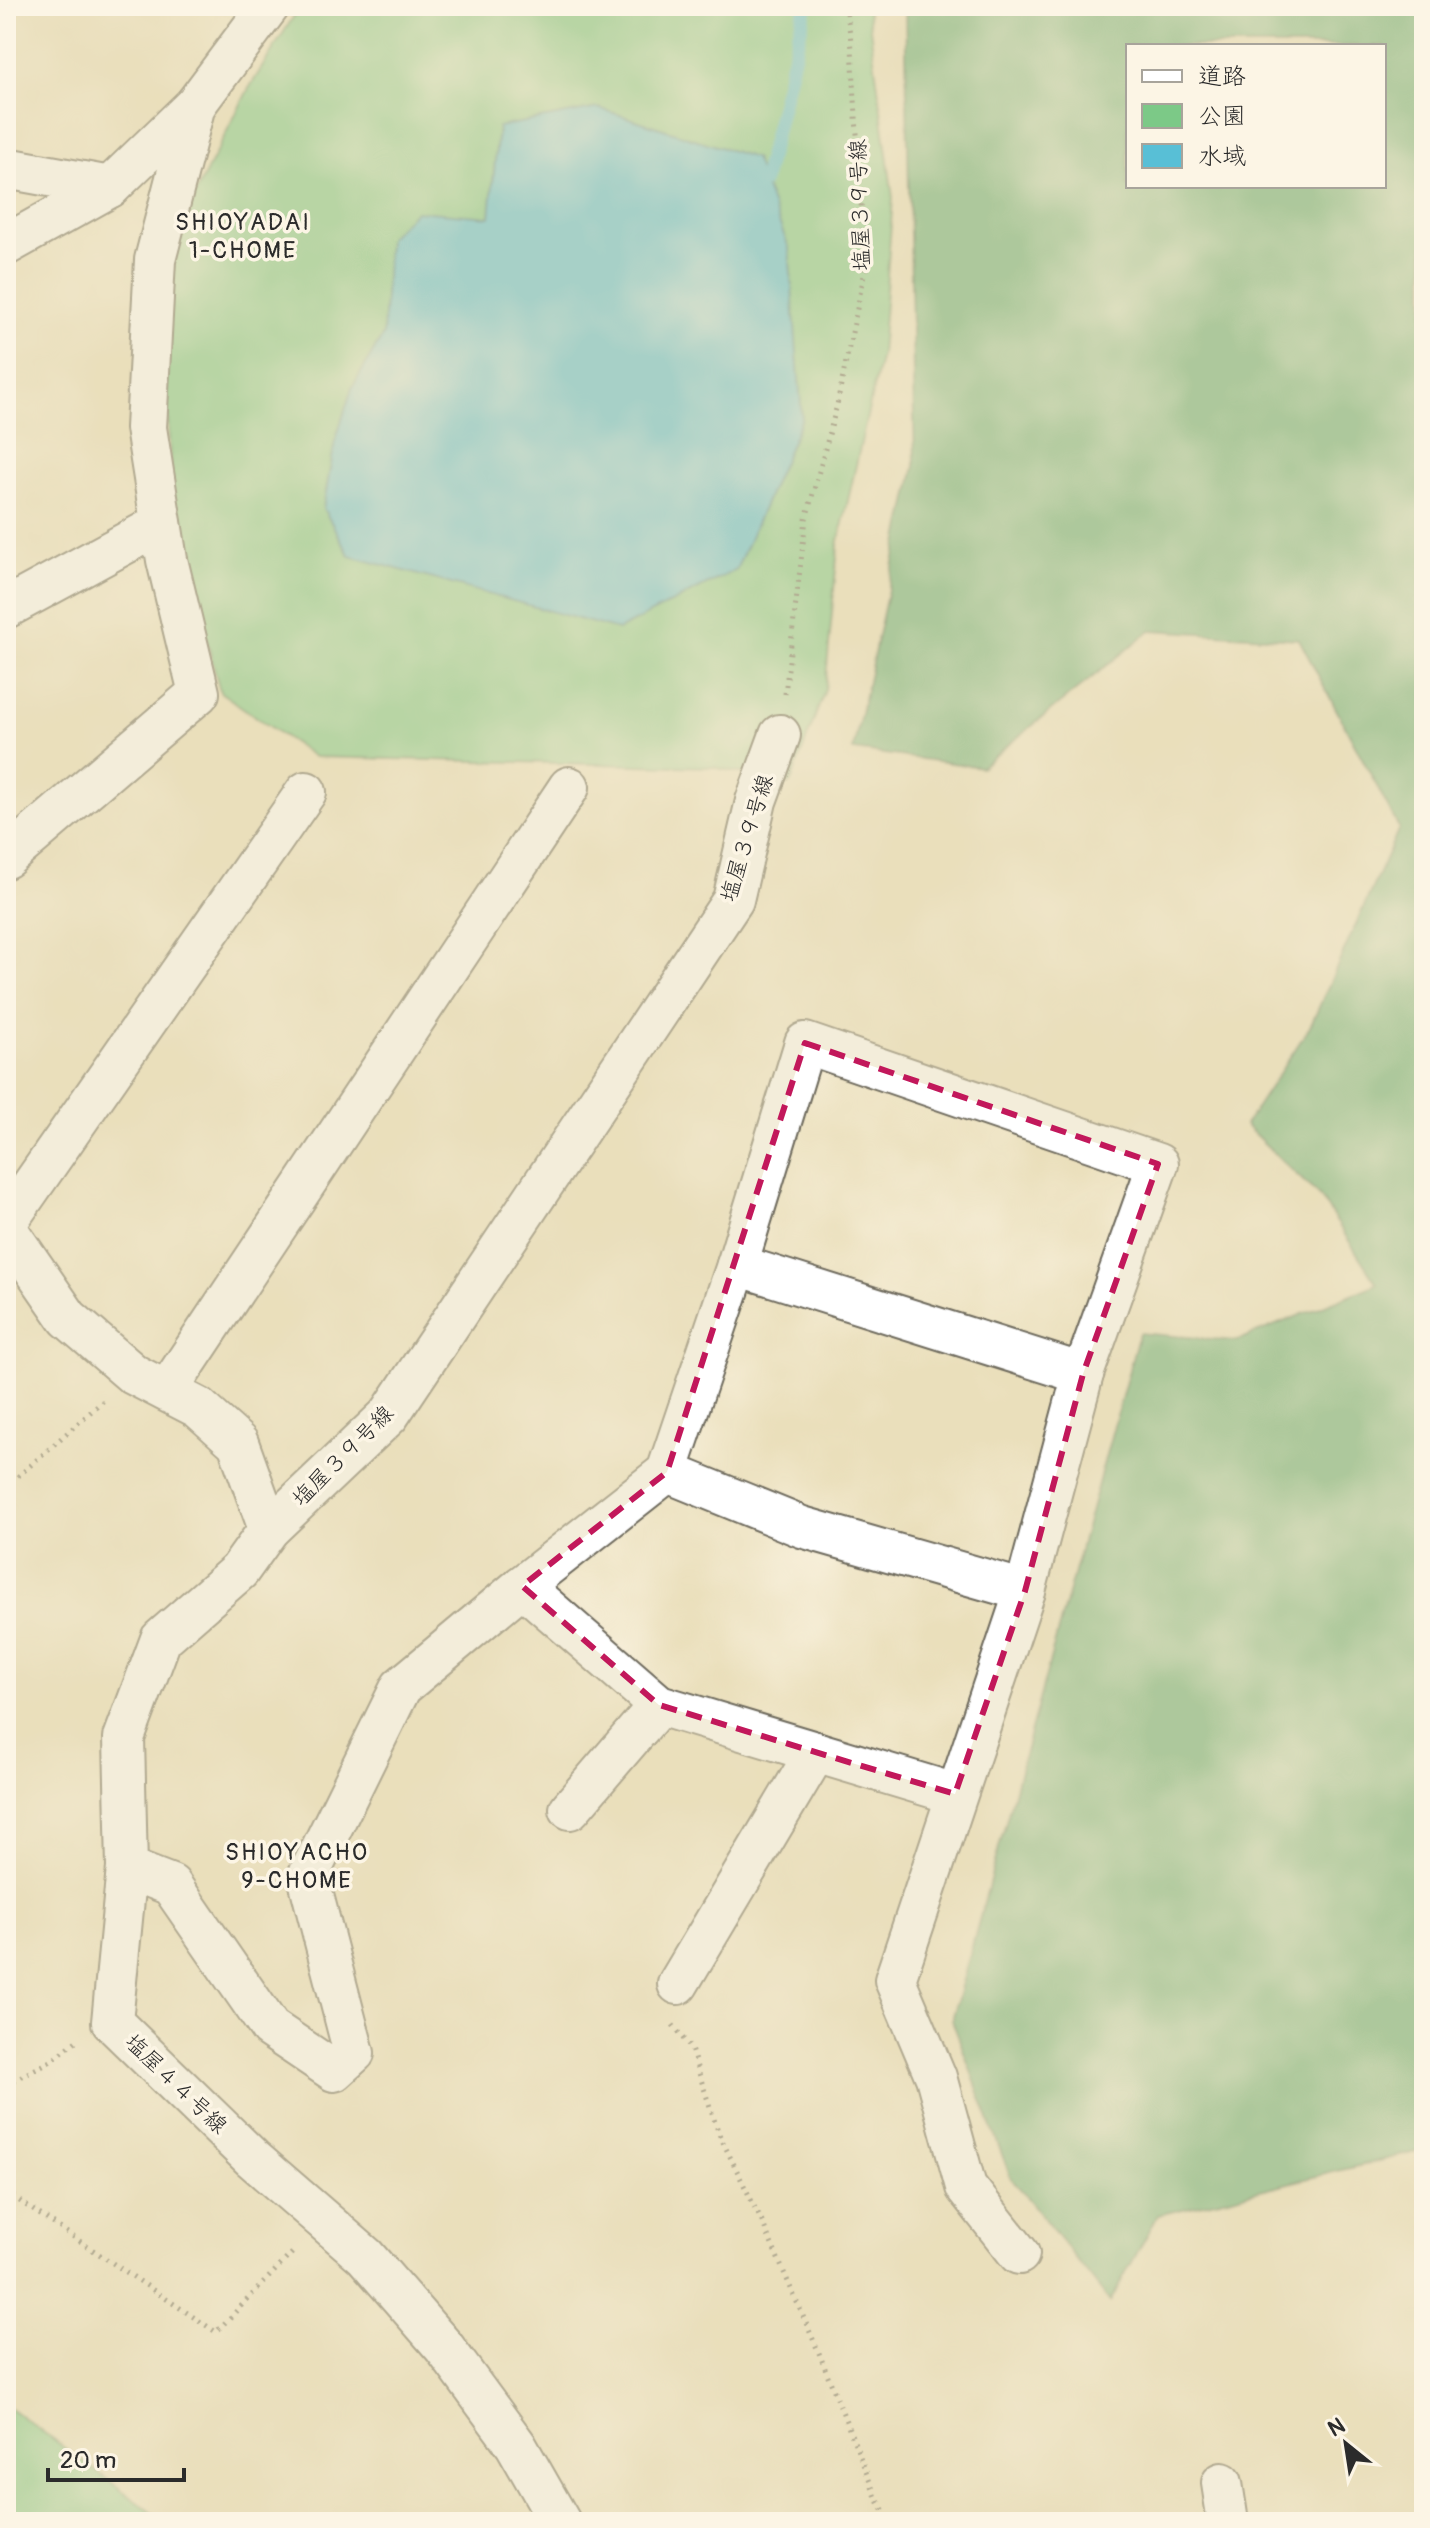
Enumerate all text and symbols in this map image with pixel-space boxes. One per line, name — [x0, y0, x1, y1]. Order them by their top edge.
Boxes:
legend — [1126, 44, 1386, 188]
text: 道路 — [1198, 62, 1246, 91]
text: 公園 — [1198, 102, 1246, 131]
street label: 塩屋３９号線 — [844, 139, 876, 271]
text: 水域 — [1198, 142, 1246, 171]
district label: SHIOYADAI 1-CHOME — [175, 208, 311, 265]
street label: 塩屋３９号線 — [714, 771, 780, 905]
street label: 塩屋３９号線 — [286, 1399, 400, 1513]
district label: SHIOYACHO 9-CHOME — [225, 1838, 369, 1895]
street label: 塩屋４４号線 — [119, 2028, 233, 2140]
north arrow — [1306, 2404, 1386, 2484]
text: N — [1323, 2412, 1350, 2443]
scale bar — [48, 2432, 184, 2482]
text: 20 m — [60, 2446, 116, 2475]

